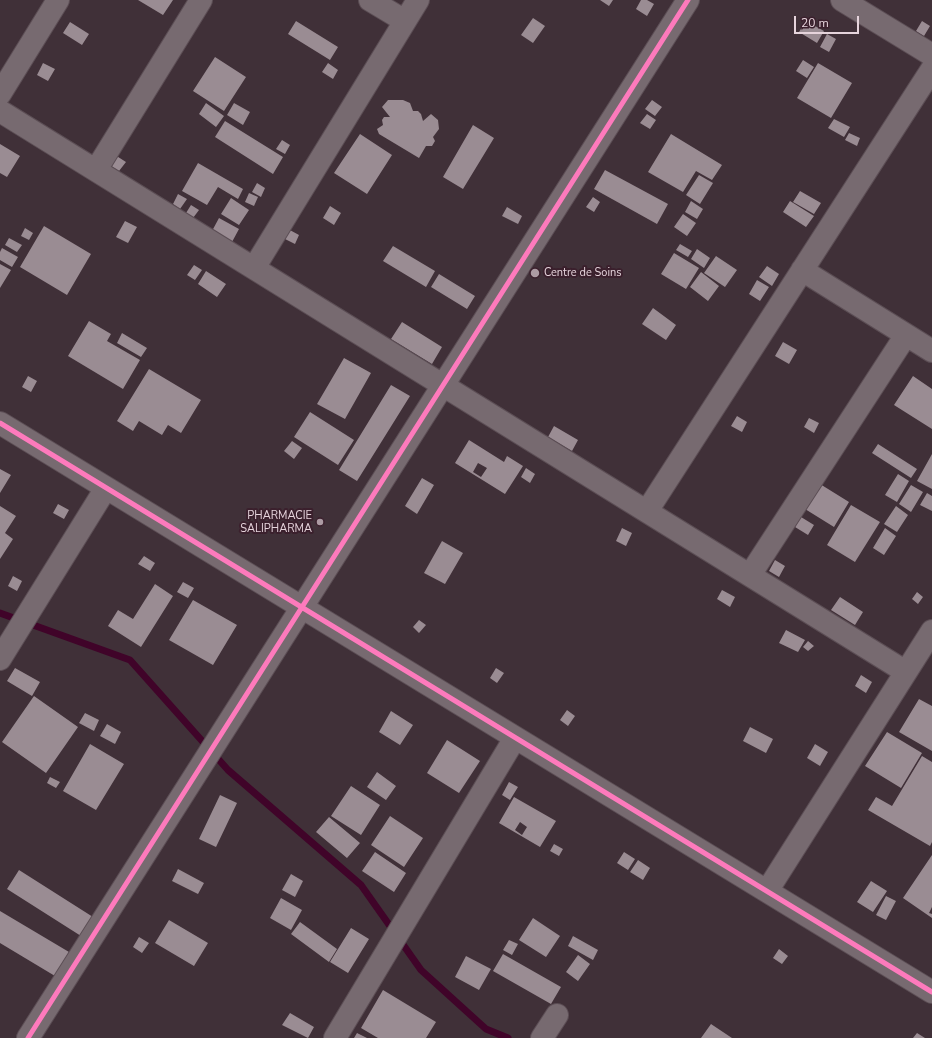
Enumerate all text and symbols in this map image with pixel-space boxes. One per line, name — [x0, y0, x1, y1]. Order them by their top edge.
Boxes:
scale bar — [796, 8, 861, 34]
text: 20 m — [801, 15, 829, 31]
place label: Centre de Soins — [544, 266, 622, 280]
marker: Centre de Soins — [529, 267, 541, 279]
place label: PHARMACIE SALIPHARMA — [240, 509, 312, 535]
marker: PHARMACIE SALIPHARMA — [315, 517, 325, 527]

